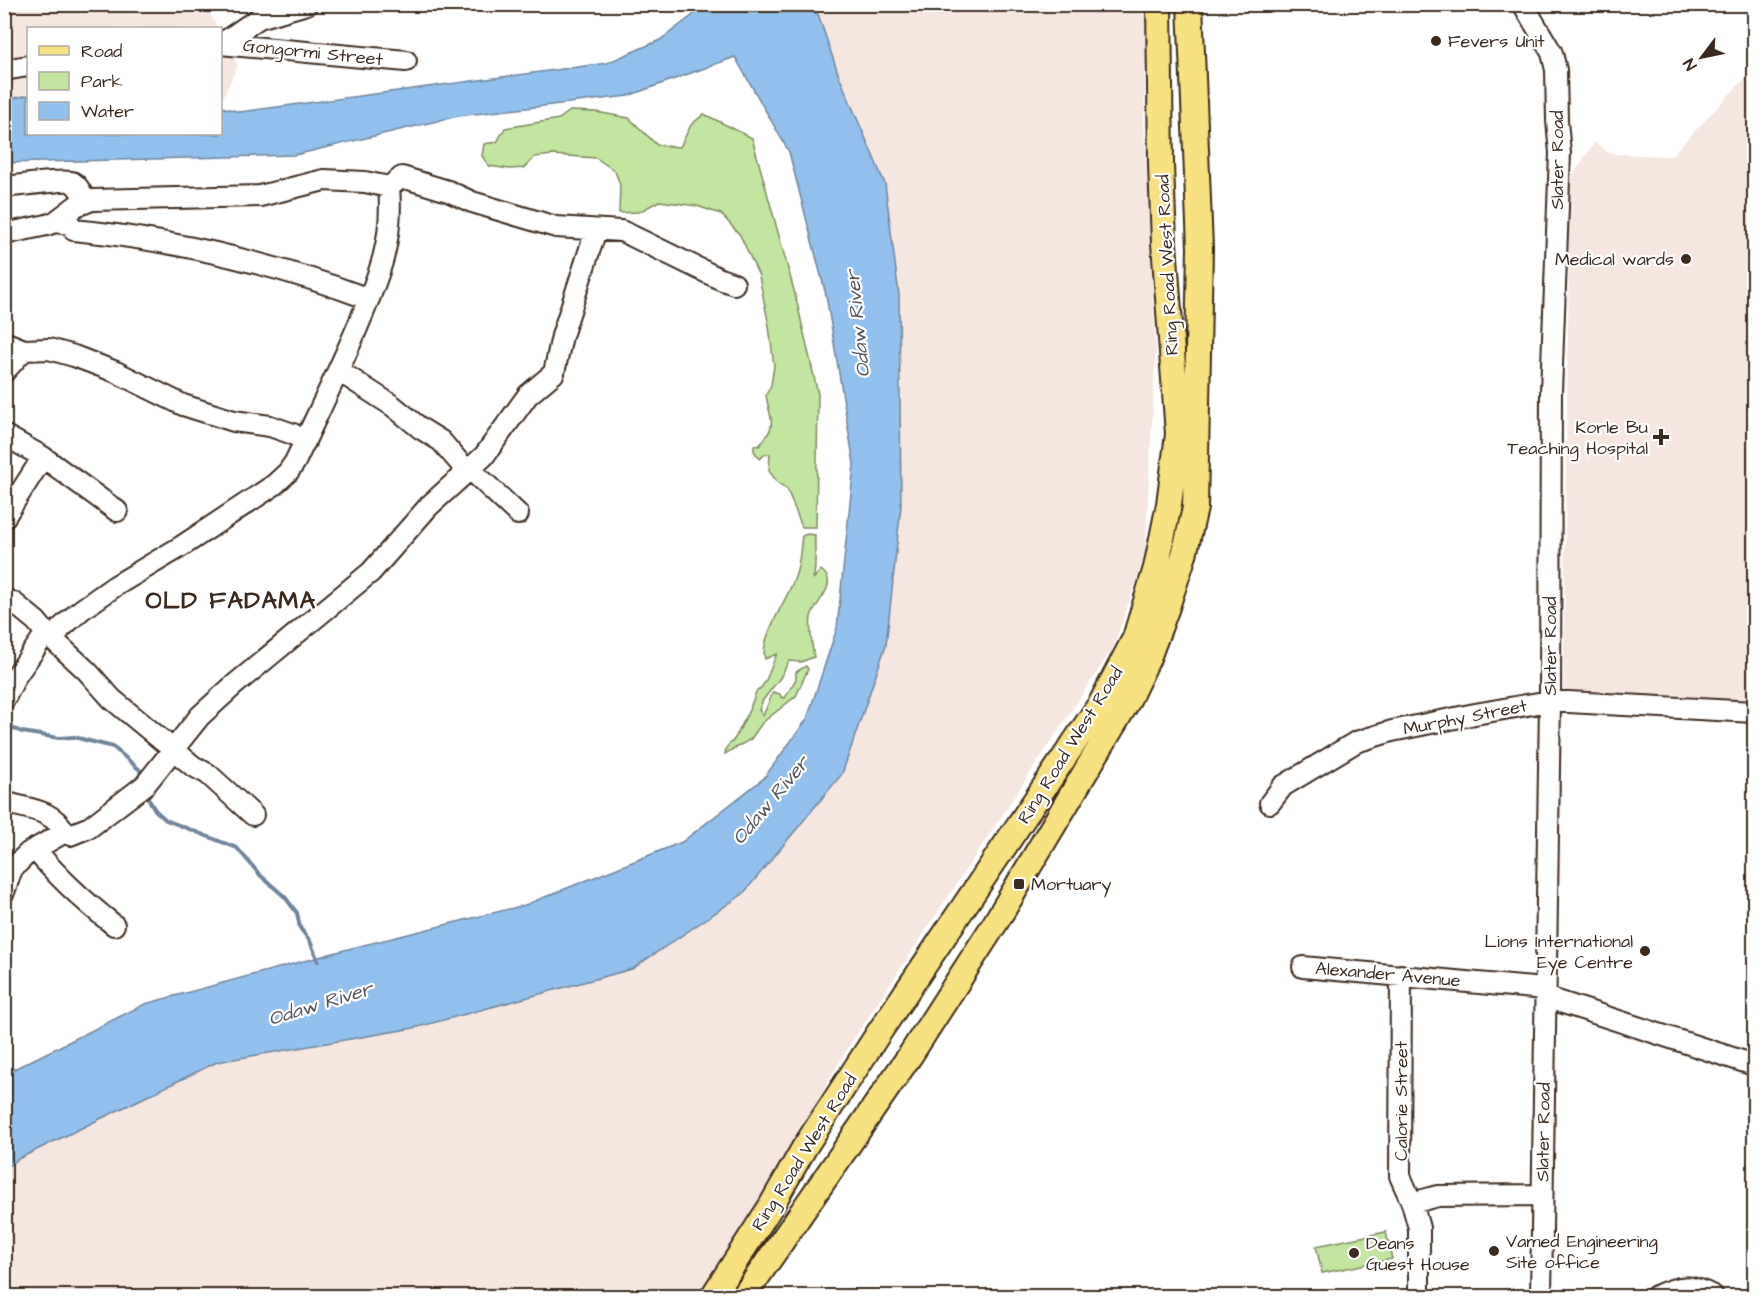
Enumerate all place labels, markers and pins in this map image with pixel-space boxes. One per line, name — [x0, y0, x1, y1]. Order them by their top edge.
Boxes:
place label: Fevers Unit — [1448, 29, 1545, 54]
marker: Fevers Unit — [1429, 34, 1443, 48]
place label: Medical wards — [1555, 247, 1674, 272]
marker: Medical wards — [1679, 252, 1693, 266]
place label: Korle Bu Teaching Hospital — [1507, 415, 1648, 462]
marker: Korle Bu Teaching Hospital — [1652, 428, 1670, 446]
place label: Mortuary — [1031, 872, 1111, 898]
marker: Mortuary — [1012, 877, 1026, 891]
place label: Lions International Eye Centre — [1485, 929, 1633, 976]
marker: Lions International Eye Centre — [1638, 944, 1652, 958]
place label: Vamed Engineering Site office — [1506, 1229, 1658, 1275]
place label: Deans Guest House — [1366, 1231, 1470, 1277]
marker: Vamed Engineering Site office — [1487, 1244, 1501, 1258]
marker: Deans Guest House — [1347, 1246, 1361, 1260]

